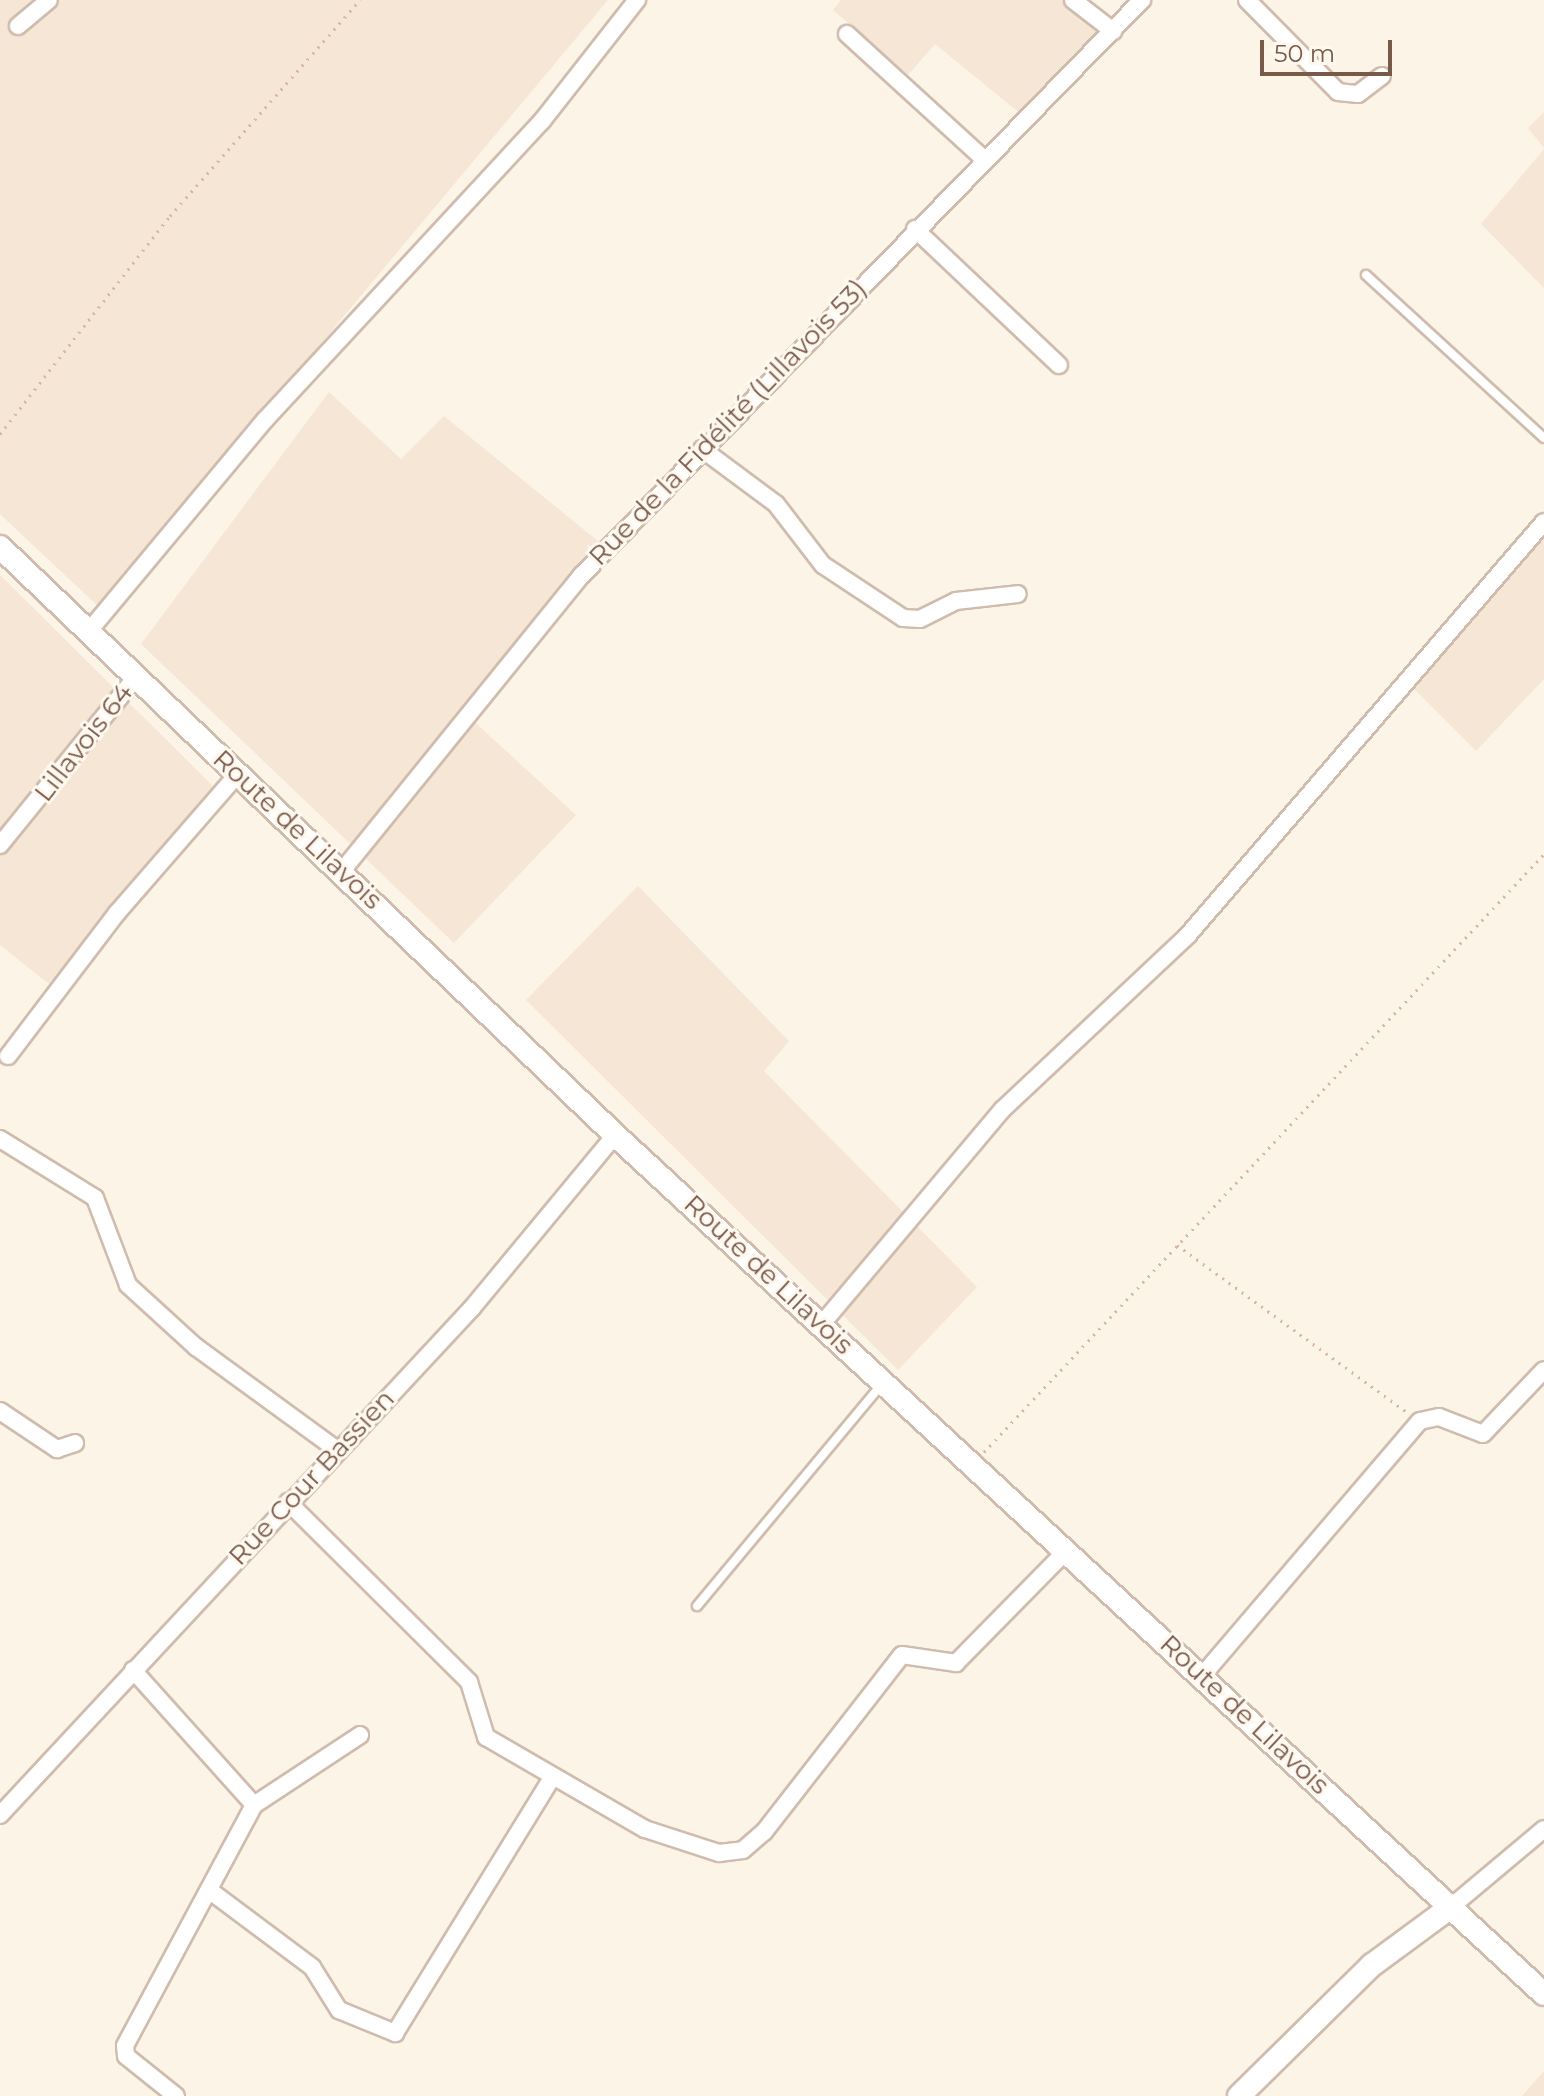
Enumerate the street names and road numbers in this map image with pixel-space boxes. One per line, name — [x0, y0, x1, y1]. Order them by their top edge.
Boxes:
street label: Rue de la Fidélité (Lillavois 53) — [583, 274, 873, 572]
street label: Lillavois 64 — [28, 678, 140, 808]
street label: Route de Lilavois — [206, 744, 388, 916]
street label: Route de Lilavois — [677, 1189, 859, 1361]
street label: Rue Cour Bassien — [223, 1384, 401, 1572]
street label: Route de Lilavois — [1153, 1629, 1335, 1801]

